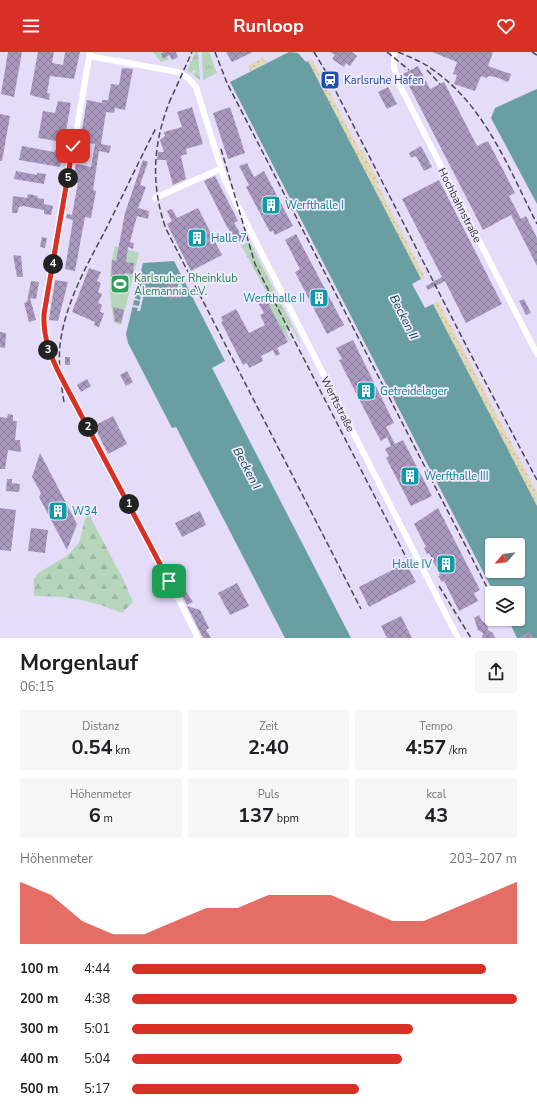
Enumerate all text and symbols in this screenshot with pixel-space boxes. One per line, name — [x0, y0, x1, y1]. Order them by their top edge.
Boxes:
text: Runloop — [233, 14, 304, 38]
icon: menu — [20, 15, 42, 37]
icon: heart — [495, 15, 517, 37]
station icon: Karlsruhe Hafen — [319, 69, 341, 91]
place label: Karlsruhe Hafen — [344, 73, 424, 88]
pin — [56, 129, 90, 163]
icon: check — [62, 135, 84, 157]
street label: Hochbahnstraße — [434, 165, 485, 245]
pin: 5 — [58, 168, 78, 188]
text: 5 — [65, 170, 71, 185]
building icon: Werfthalle I — [260, 194, 282, 216]
place label: Werfthalle I — [285, 198, 344, 213]
building icon: Halle 7 — [186, 227, 208, 249]
place label: Halle 7 — [211, 231, 247, 246]
pin: 4 — [43, 254, 63, 274]
text: 4 — [50, 256, 56, 271]
place label: Karlsruher Rheinklub Alemannia e.V. — [134, 271, 238, 299]
sports icon: Karlsruher Rheinklub Alemannia e.V. — [109, 273, 131, 295]
building icon: Werfthalle II — [308, 287, 330, 309]
place label: Werfthalle II — [243, 291, 305, 306]
water label: Becken II — [386, 292, 422, 342]
pin: 3 — [38, 340, 58, 360]
text: 3 — [45, 342, 51, 357]
street label: Werftstraße — [317, 374, 358, 435]
building icon: Getreidelager — [355, 380, 377, 402]
place label: Getreidelager — [380, 384, 448, 399]
pin: 2 — [78, 417, 98, 437]
text: 2 — [85, 419, 91, 434]
water label: Becken I — [229, 444, 265, 492]
building icon: Werfthalle III — [399, 465, 421, 487]
place label: Werfthalle III — [424, 469, 488, 484]
pin: 1 — [119, 494, 139, 514]
text: 1 — [126, 496, 132, 511]
building icon: W34 — [47, 500, 69, 522]
place label: W34 — [72, 504, 98, 519]
north arrow — [485, 538, 525, 578]
map controls — [485, 538, 525, 626]
building icon: Halle IV — [435, 553, 457, 575]
place label: Halle IV — [392, 557, 432, 572]
pin — [152, 564, 186, 598]
icon: arrive — [158, 570, 180, 592]
button: layers — [485, 586, 525, 626]
text: Morgenlauf — [20, 648, 138, 678]
button: share — [475, 651, 517, 693]
text: 06:15 — [20, 678, 54, 696]
text: Distanz — [82, 719, 119, 734]
text: Zeit — [259, 719, 278, 734]
text: Tempo — [419, 719, 453, 734]
text: 0.54 — [71, 734, 112, 761]
text: 2:40 — [248, 734, 289, 761]
text: 4:57 — [405, 734, 446, 761]
text: km — [112, 743, 130, 758]
text: /km — [446, 743, 467, 758]
text: Höhenmeter — [70, 787, 132, 802]
text: Puls — [258, 787, 279, 802]
text: kcal — [426, 787, 446, 802]
text: 6 — [89, 802, 101, 829]
text: 137 — [238, 802, 274, 829]
text: 43 — [424, 802, 448, 829]
text: m — [101, 811, 113, 826]
text: bpm — [274, 811, 299, 826]
text: Höhenmeter — [20, 850, 93, 868]
text: 203–207 m — [449, 850, 517, 868]
text: 100 m — [20, 960, 58, 978]
text: 4:44 — [84, 960, 110, 978]
text: 200 m — [20, 990, 58, 1008]
text: 4:38 — [84, 990, 110, 1008]
text: 300 m — [20, 1020, 58, 1038]
text: 5:01 — [84, 1020, 110, 1038]
text: 400 m — [20, 1050, 58, 1068]
text: 5:04 — [84, 1050, 110, 1068]
text: 500 m — [20, 1080, 58, 1098]
text: 5:17 — [84, 1080, 110, 1098]

